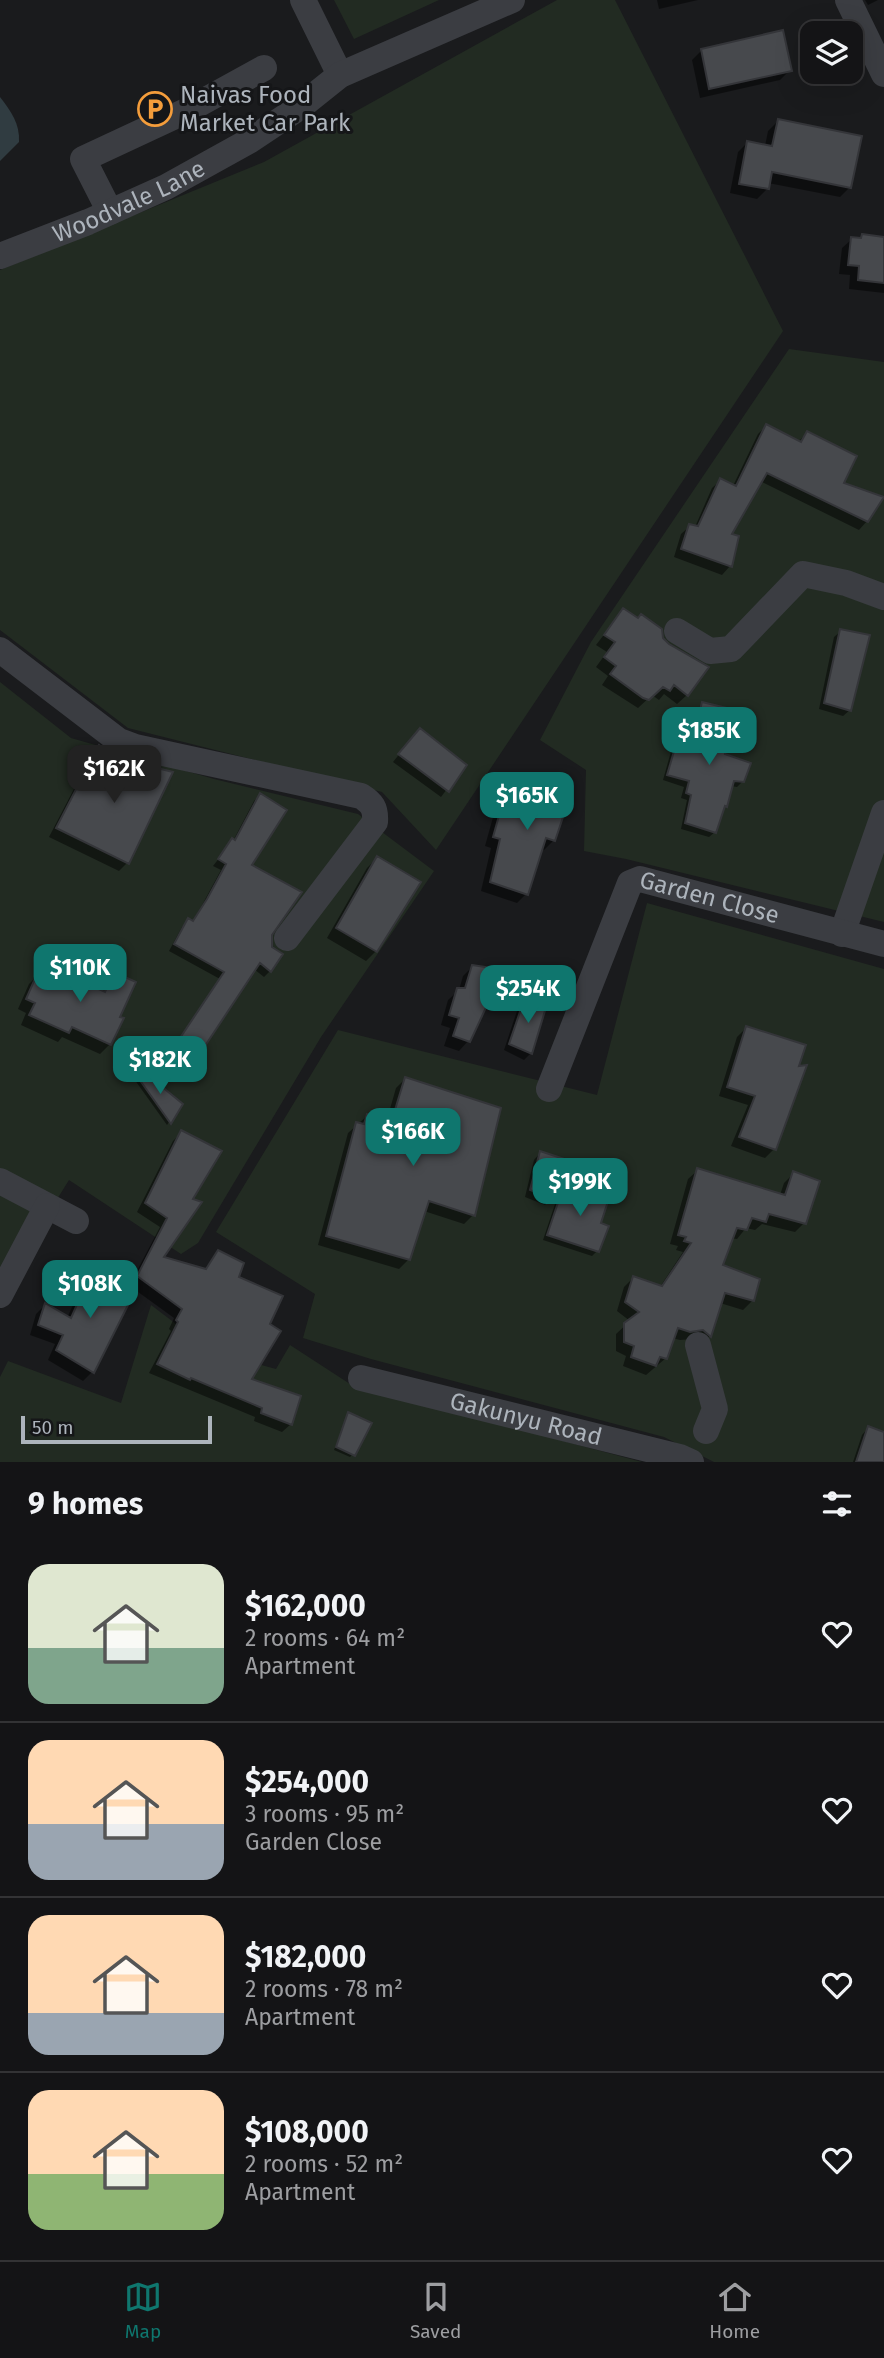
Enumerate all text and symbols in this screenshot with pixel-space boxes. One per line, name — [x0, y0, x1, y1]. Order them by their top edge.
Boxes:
map controls — [800, 21, 863, 84]
button: layers — [800, 21, 863, 84]
place label: Naivas Food Market Car Park — [180, 81, 351, 137]
parking icon: Naivas Food Market Car Park — [136, 90, 174, 128]
street label: Woodvale Lane — [49, 154, 210, 248]
pin: $185K — [660, 708, 758, 767]
text: $185K — [678, 716, 740, 744]
pin: $162K — [65, 746, 163, 805]
text: $162K — [83, 754, 145, 782]
pin: $165K — [478, 772, 576, 832]
text: $165K — [496, 781, 558, 809]
street label: Garden Close — [637, 866, 782, 929]
pin: $110K — [31, 944, 129, 1004]
text: $110K — [50, 953, 110, 981]
pin: $254K — [479, 965, 577, 1025]
text: $254K — [496, 974, 560, 1002]
pin: $182K — [111, 1036, 209, 1096]
text: $182K — [129, 1045, 191, 1073]
pin: $166K — [364, 1108, 462, 1168]
text: $166K — [382, 1117, 444, 1145]
pin: $199K — [531, 1158, 629, 1218]
text: $199K — [549, 1167, 611, 1195]
pin: $108K — [41, 1260, 139, 1320]
text: $108K — [58, 1269, 122, 1297]
street label: Gakunyu Road — [447, 1387, 605, 1451]
scale bar — [21, 1413, 212, 1445]
text: 50 m — [32, 1416, 73, 1439]
icon: filters — [818, 1485, 856, 1523]
text: 9 homes — [28, 1486, 143, 1522]
text: $162,000 — [245, 1588, 366, 1624]
icon: home — [84, 1592, 168, 1676]
icon: heart — [818, 1615, 856, 1653]
text: 2 rooms · 64 m² — [245, 1624, 405, 1652]
text: Apartment — [245, 1652, 355, 1680]
text: $254,000 — [245, 1764, 369, 1800]
icon: home — [84, 1768, 168, 1852]
icon: heart — [818, 1791, 856, 1829]
text: 3 rooms · 95 m² — [245, 1800, 404, 1828]
text: Garden Close — [245, 1828, 382, 1856]
text: $182,000 — [245, 1939, 366, 1975]
icon: home — [84, 1943, 168, 2027]
icon: heart — [818, 1966, 856, 2004]
text: 2 rooms · 78 m² — [245, 1975, 403, 2003]
text: Apartment — [245, 2003, 355, 2031]
text: $108,000 — [245, 2114, 369, 2150]
icon: home — [84, 2118, 168, 2202]
icon: heart — [818, 2141, 856, 2179]
text: 2 rooms · 52 m² — [245, 2150, 403, 2178]
text: Apartment — [245, 2178, 355, 2206]
tab: Map — [124, 2278, 162, 2343]
tab: Saved — [410, 2278, 461, 2343]
tab: Home — [709, 2278, 760, 2343]

